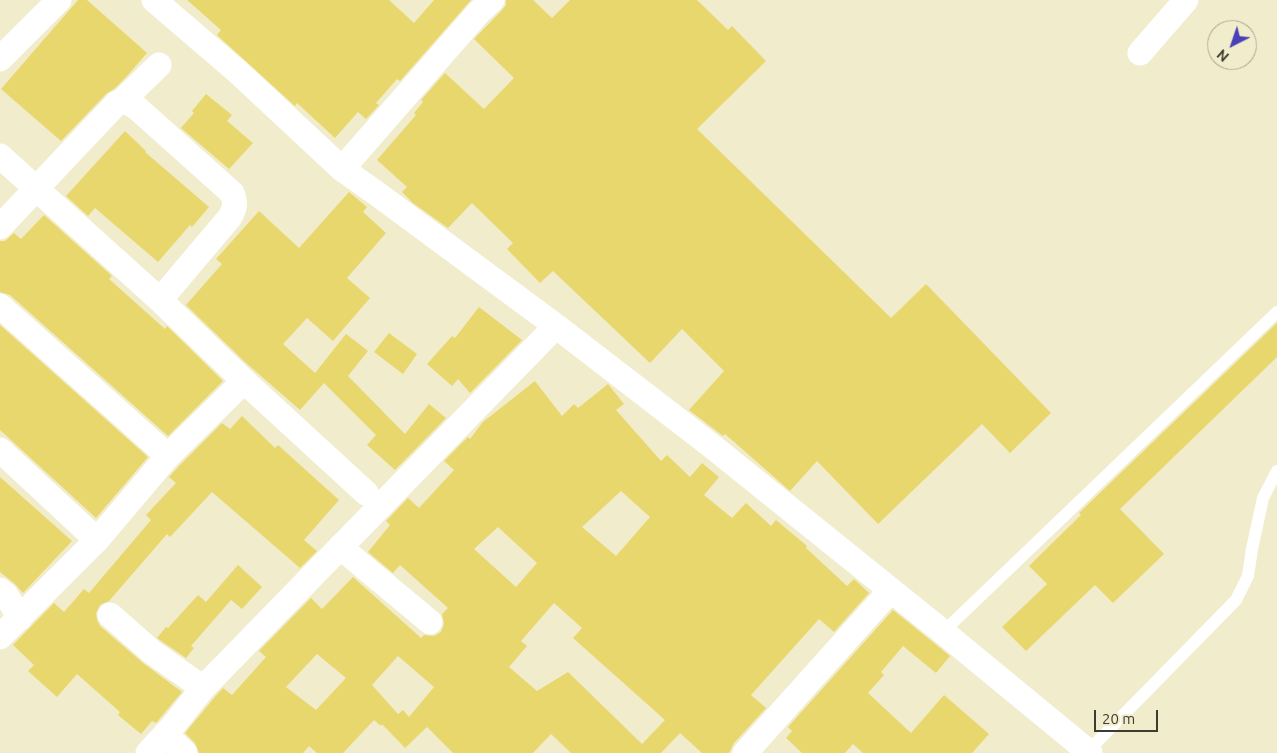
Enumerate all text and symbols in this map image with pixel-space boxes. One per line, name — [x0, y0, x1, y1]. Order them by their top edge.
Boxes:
north arrow — [1207, 20, 1257, 70]
text: N — [1214, 46, 1232, 65]
scale bar — [1097, 700, 1161, 732]
text: 20 m — [1102, 710, 1135, 727]

